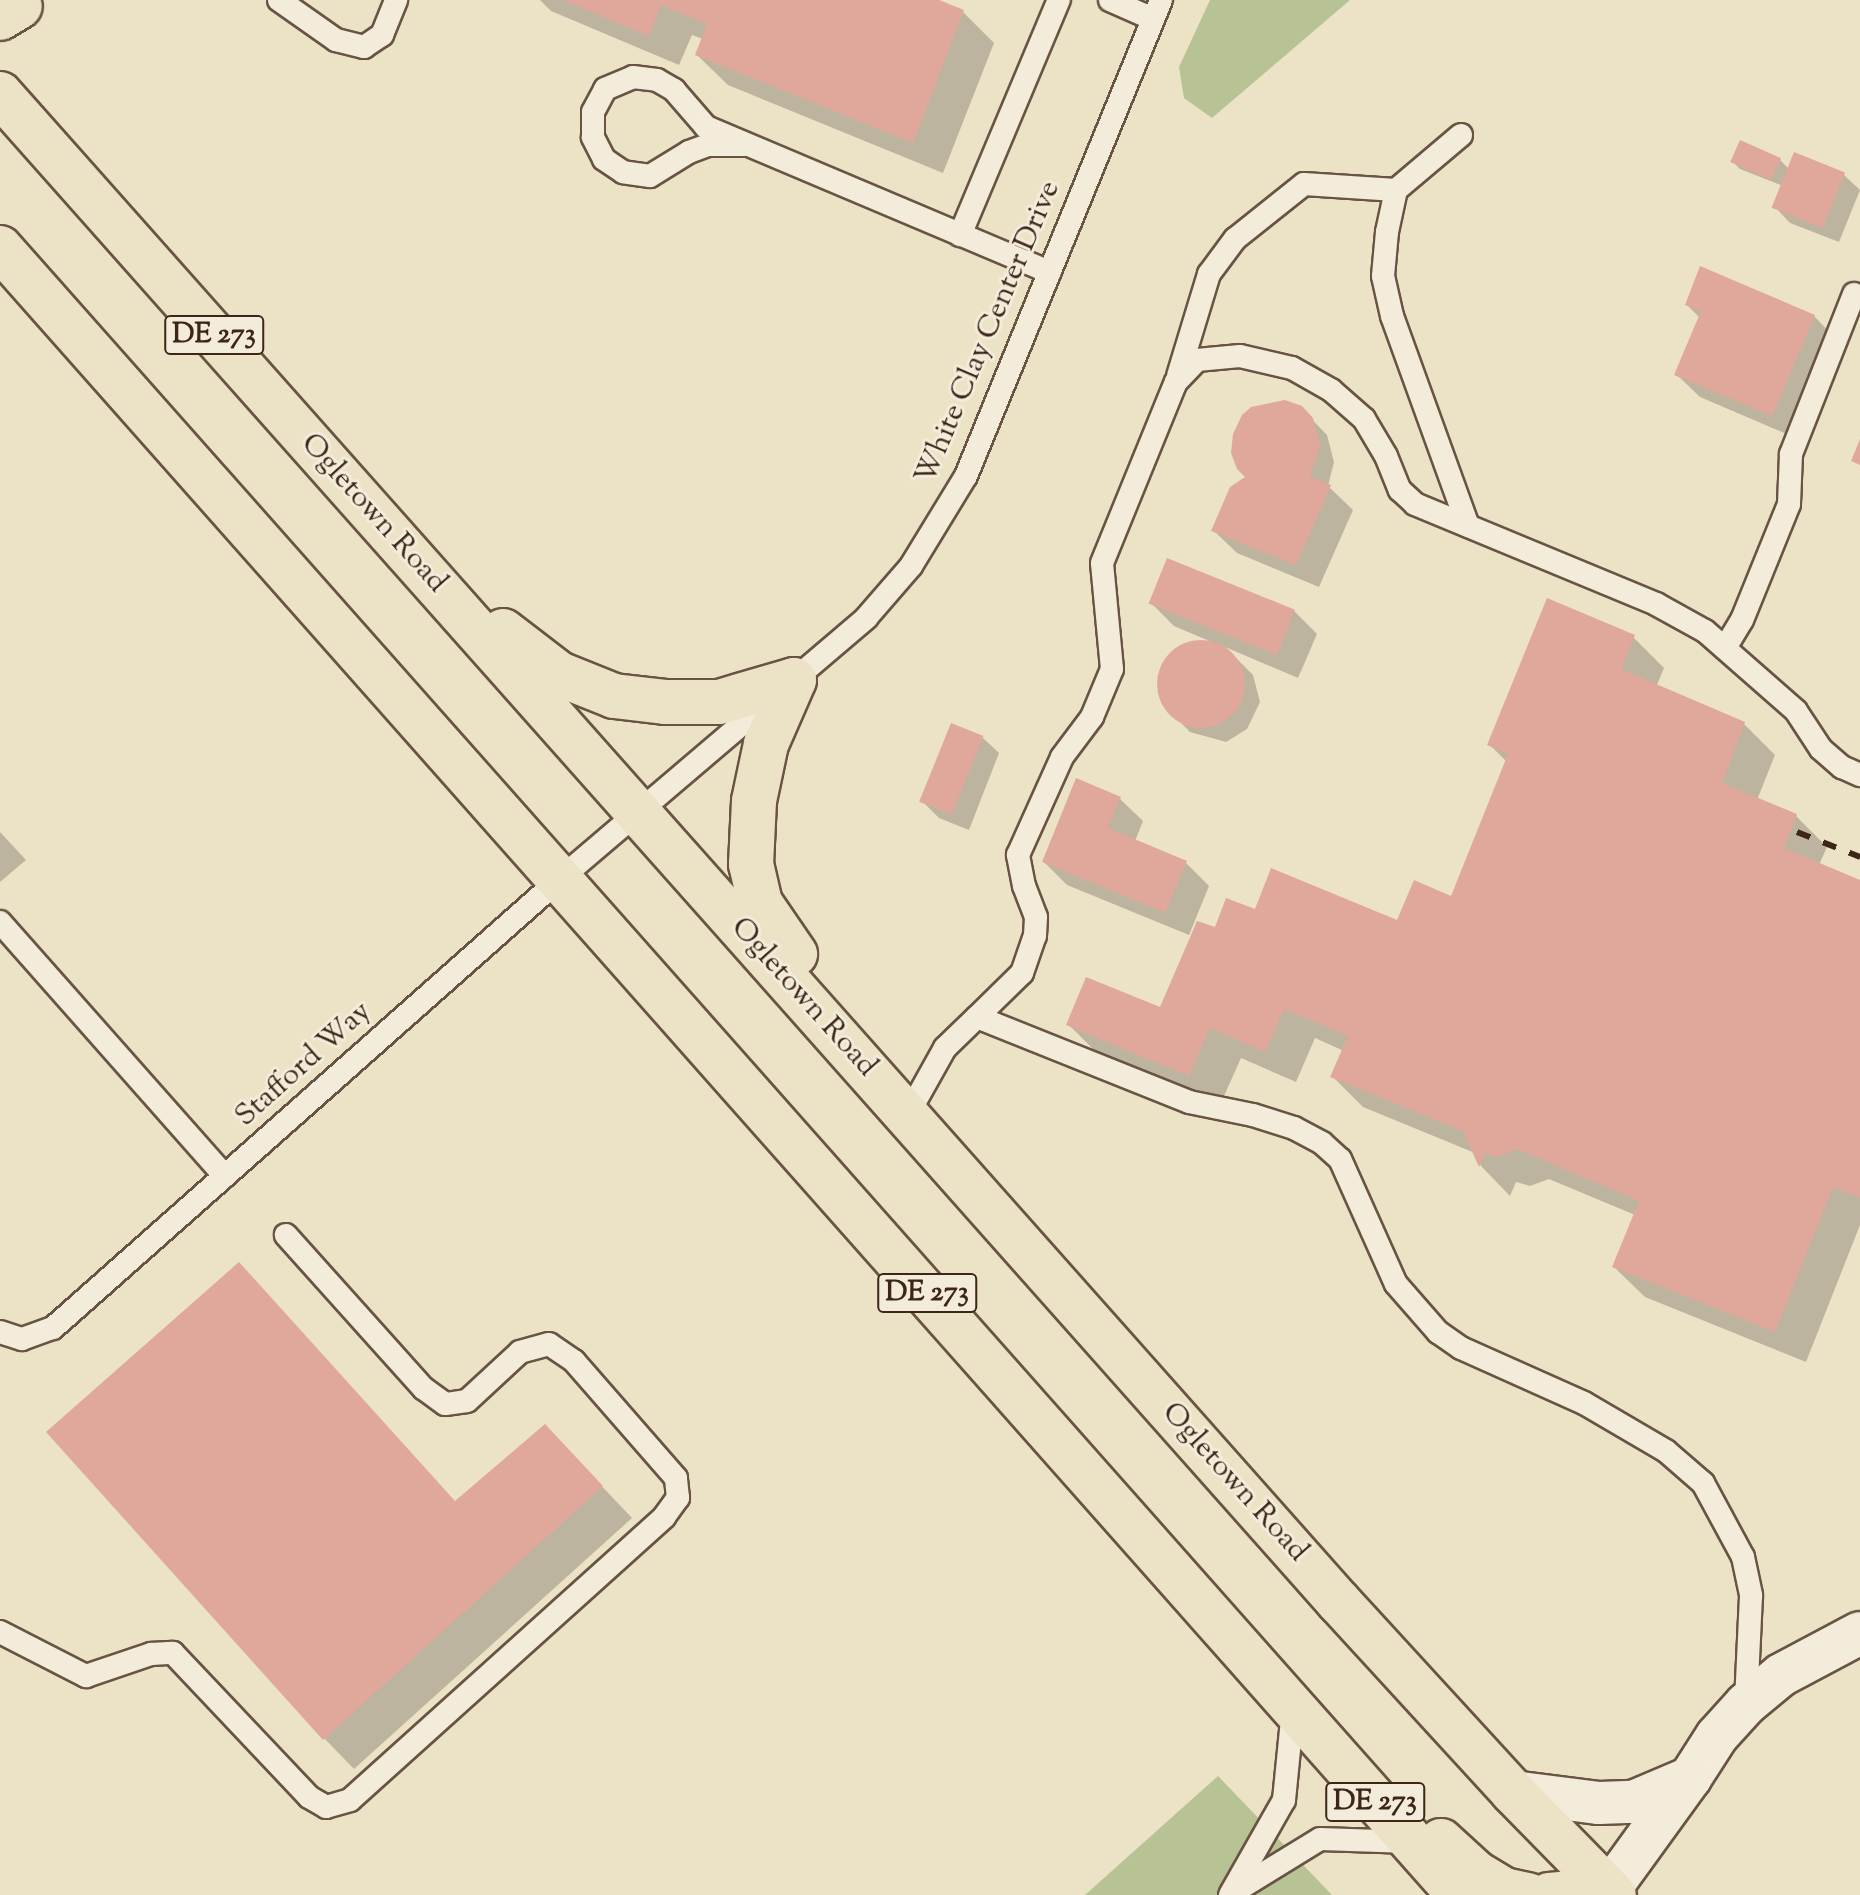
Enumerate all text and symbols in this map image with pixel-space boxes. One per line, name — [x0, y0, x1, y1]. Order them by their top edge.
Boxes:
street label: White Clay Center Drive — [909, 176, 1069, 490]
road number: DE 273 — [164, 311, 264, 359]
street label: Ogletown Road — [292, 427, 454, 601]
street label: Ogletown Road — [722, 911, 884, 1085]
street label: Stafford Way — [229, 995, 379, 1135]
road number: DE 273 — [877, 1269, 977, 1317]
street label: Ogletown Road — [1153, 1396, 1315, 1570]
road number: DE 273 — [1325, 1778, 1425, 1826]

